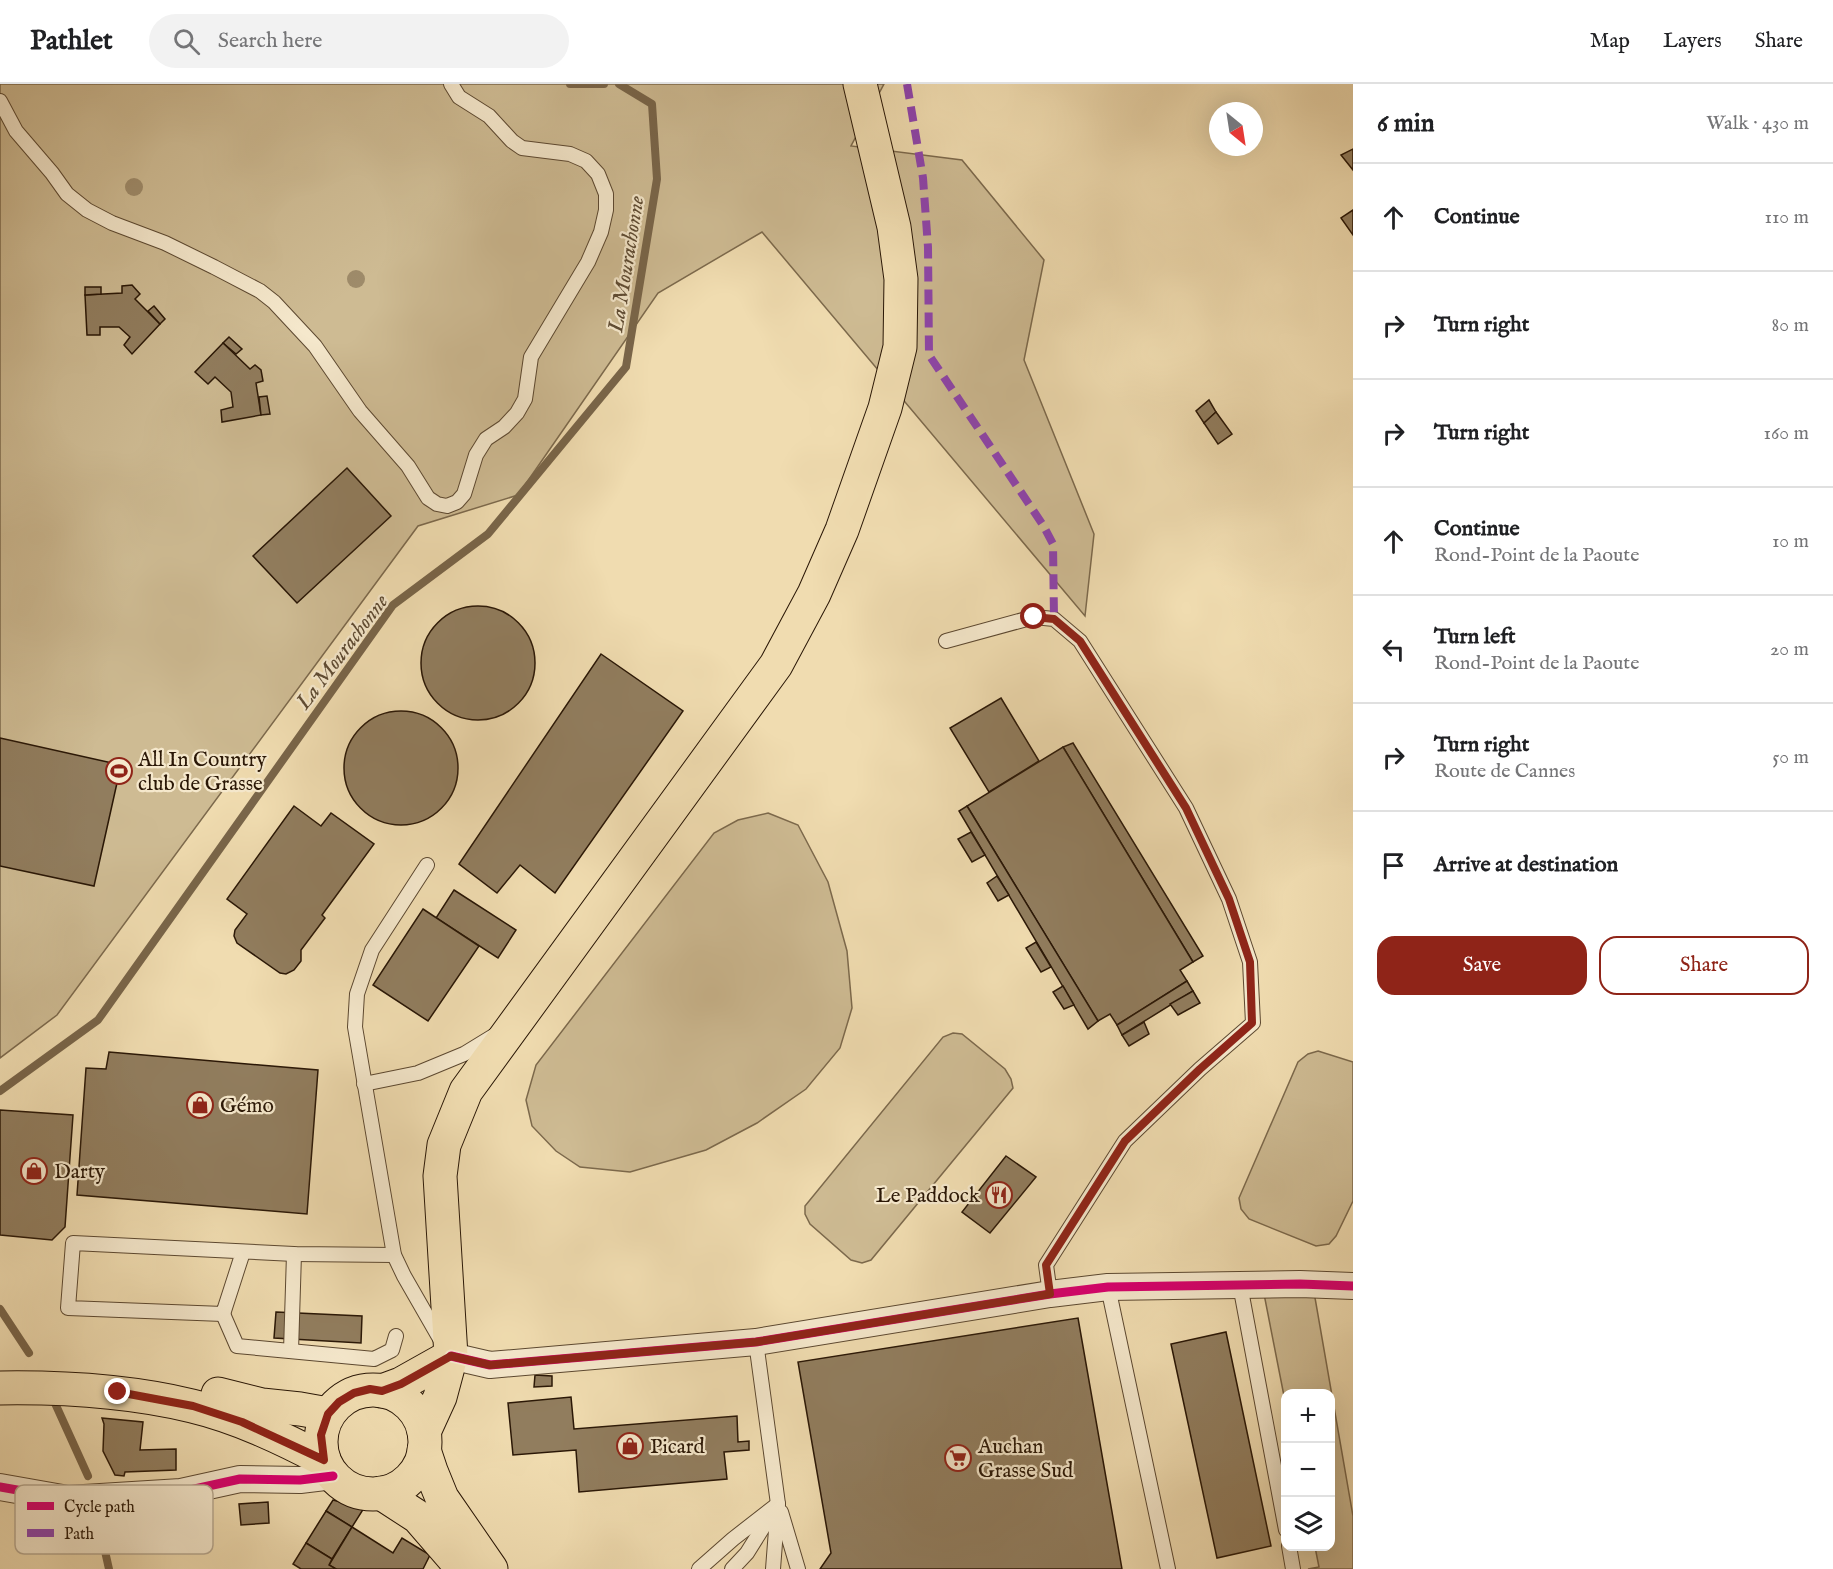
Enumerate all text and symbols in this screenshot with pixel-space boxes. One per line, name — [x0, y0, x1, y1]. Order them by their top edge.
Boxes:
search box — [149, 14, 569, 68]
text: Pathlet — [30, 24, 113, 59]
icon: search — [170, 25, 203, 58]
text: Search here — [218, 27, 322, 55]
text: Map — [1590, 28, 1630, 55]
text: Layers — [1663, 28, 1722, 55]
text: Share — [1755, 28, 1803, 55]
north arrow — [1209, 102, 1263, 156]
text: 6 min — [1377, 107, 1435, 140]
text: Walk · 430 m — [1706, 111, 1809, 136]
water label: La Mourachonne — [602, 193, 652, 336]
icon: ahead — [1377, 201, 1410, 234]
text: Continue — [1434, 203, 1520, 231]
text: 110 m — [1765, 205, 1809, 230]
icon: right — [1377, 309, 1410, 342]
text: Turn right — [1434, 311, 1529, 339]
text: 80 m — [1772, 313, 1809, 338]
icon: right — [1377, 417, 1410, 450]
text: Turn right — [1434, 419, 1529, 447]
text: 160 m — [1763, 421, 1809, 446]
text: Continue — [1434, 515, 1520, 543]
icon: ahead — [1377, 525, 1410, 558]
text: 10 m — [1772, 529, 1809, 554]
text: Rond-Point de la Paoute — [1434, 543, 1639, 568]
water label: La Mourachonne — [289, 588, 396, 716]
route start — [1020, 603, 1046, 629]
text: Turn left — [1434, 623, 1516, 651]
icon: left — [1377, 633, 1410, 666]
text: 20 m — [1770, 637, 1809, 662]
text: Rond-Point de la Paoute — [1434, 651, 1639, 676]
text: Turn right — [1434, 731, 1529, 759]
icon: right — [1377, 741, 1410, 774]
text: 50 m — [1772, 745, 1809, 770]
place label: All In Country club de Grasse — [137, 747, 267, 798]
sports icon: All In Country club de Grasse — [104, 756, 134, 786]
text: Route de Cannes — [1434, 759, 1575, 784]
icon: arrive — [1377, 849, 1410, 882]
text: Arrive at destination — [1434, 851, 1618, 879]
button: Save — [1377, 936, 1587, 995]
button: Share — [1599, 936, 1809, 995]
shop icon: Gémo — [185, 1090, 215, 1120]
place label: Gémo — [220, 1093, 274, 1120]
shop icon: Darty — [19, 1156, 49, 1186]
place label: Darty — [54, 1159, 106, 1186]
restaurant icon: Le Paddock — [984, 1180, 1014, 1210]
place label: Le Paddock — [876, 1183, 981, 1210]
route end — [104, 1378, 130, 1404]
map controls — [1281, 1389, 1335, 1551]
button: + — [1281, 1389, 1335, 1443]
shop icon: Picard — [615, 1431, 645, 1461]
place label: Picard — [650, 1434, 705, 1461]
place label: Auchan Grasse Sud — [977, 1434, 1074, 1485]
supermarket icon: Auchan Grasse Sud — [943, 1443, 973, 1473]
button: − — [1281, 1443, 1335, 1497]
legend — [15, 1485, 213, 1554]
button: layers — [1281, 1497, 1335, 1551]
text: Cycle path — [64, 1498, 135, 1518]
text: Path — [64, 1525, 95, 1545]

